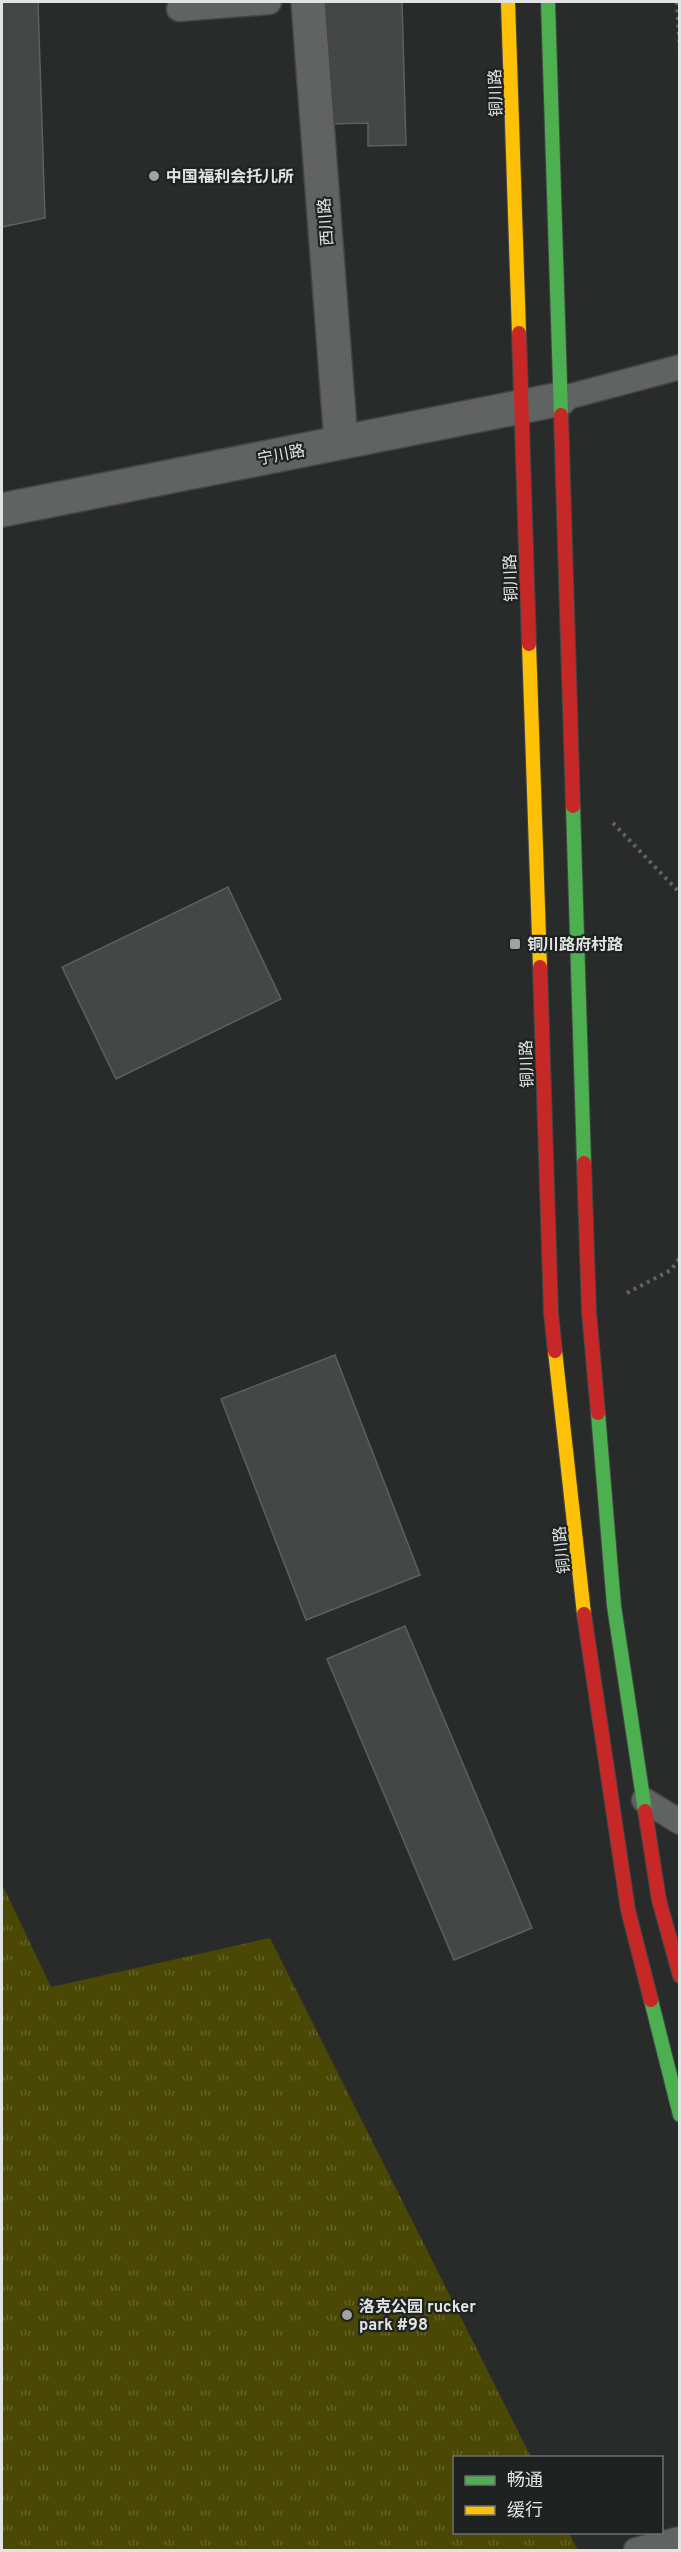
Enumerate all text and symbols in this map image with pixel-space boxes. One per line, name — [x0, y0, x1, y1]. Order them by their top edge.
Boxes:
street label: 铜川路 — [486, 69, 508, 117]
place label: 中国福利会托儿所 — [166, 168, 294, 188]
marker: 中国福利会托儿所 — [147, 169, 161, 183]
street label: 西川路 — [315, 197, 339, 247]
street label: 宁川路 — [256, 442, 307, 470]
street label: 铜川路 — [501, 554, 523, 602]
place label: 铜川路府村路 — [527, 935, 623, 956]
marker: 铜川路府村路 — [508, 937, 522, 951]
street label: 铜川路 — [517, 1040, 539, 1088]
street label: 铜川路 — [551, 1525, 575, 1575]
place label: 洛克公园 rucker park #98 — [359, 2298, 476, 2336]
marker: 洛克公园 rucker park #98 — [340, 2308, 354, 2322]
legend — [453, 2456, 663, 2534]
text: 畅通 — [507, 2470, 543, 2493]
text: 缓行 — [507, 2500, 543, 2523]

